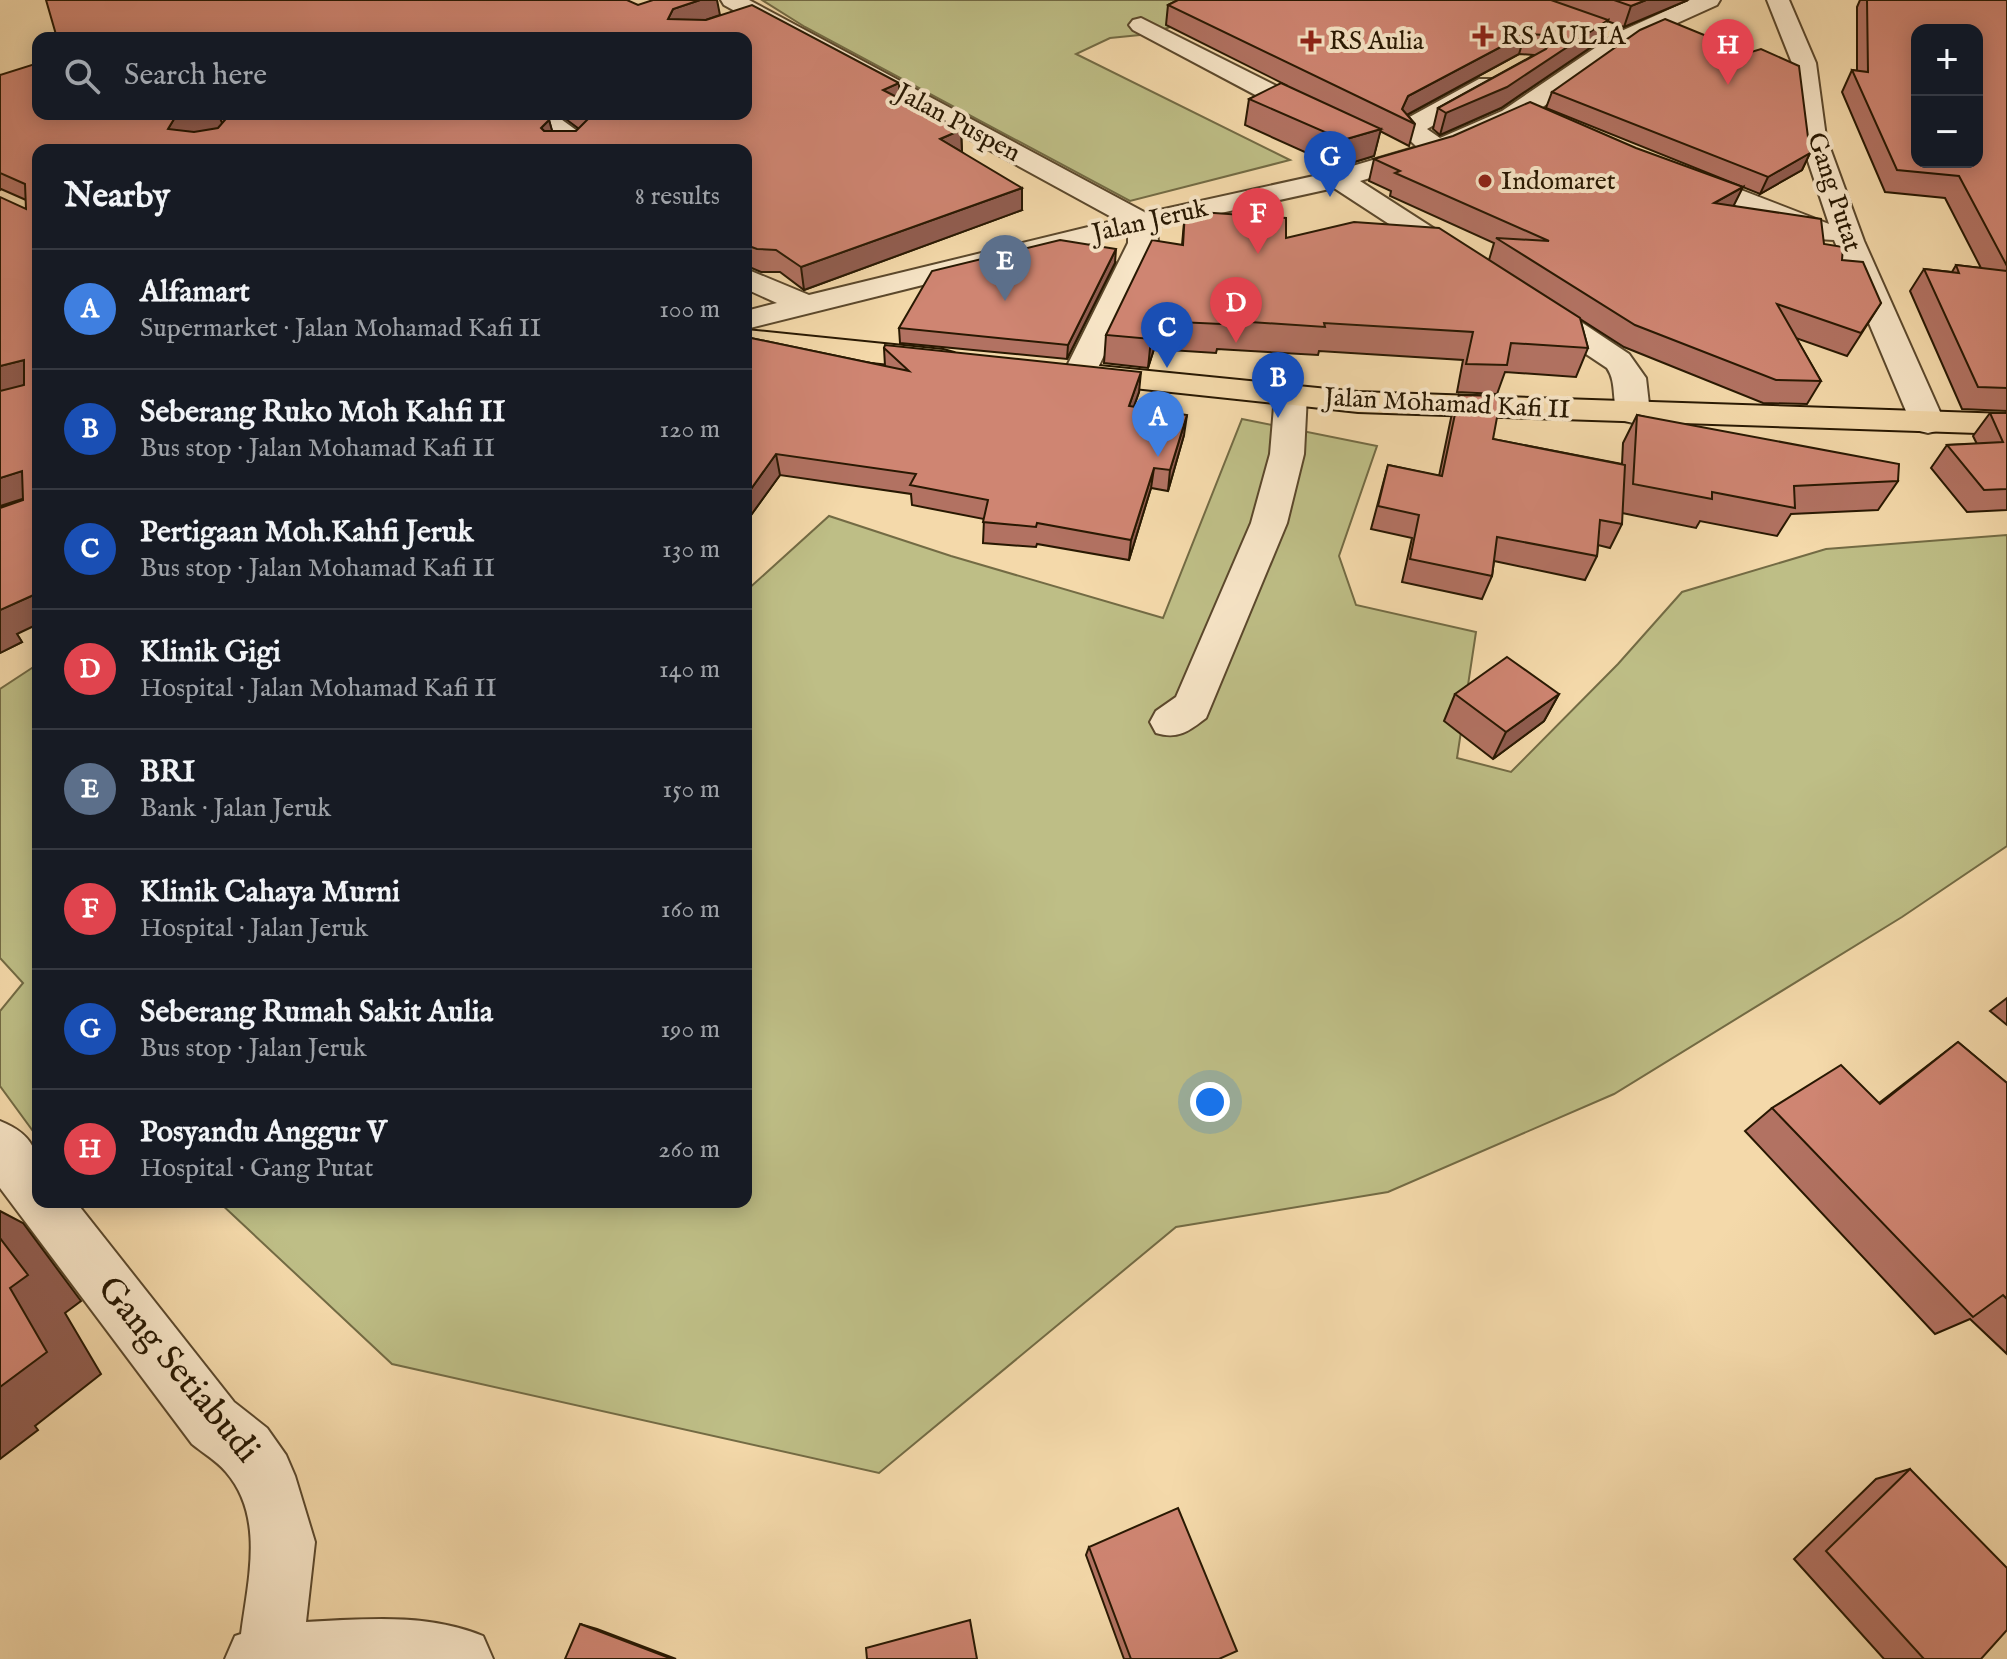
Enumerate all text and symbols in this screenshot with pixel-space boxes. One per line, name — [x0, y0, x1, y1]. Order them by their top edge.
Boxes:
pin: H — [1702, 19, 1754, 85]
place label: RS AULIA — [1501, 20, 1627, 53]
map controls — [1911, 24, 1983, 168]
button: + — [1911, 24, 1983, 96]
place label: RS Aulia — [1329, 25, 1425, 58]
marker: RS AULIA — [1472, 25, 1494, 47]
marker: RS Aulia — [1300, 30, 1322, 52]
search box — [32, 32, 752, 120]
icon: search — [60, 54, 104, 98]
text: Search here — [124, 57, 267, 95]
street label: Jalan Puspen — [887, 75, 1026, 170]
button: − — [1911, 96, 1983, 168]
street label: Gang Putat — [1799, 128, 1869, 256]
pin: G — [1304, 131, 1356, 197]
place label: Indomaret — [1501, 165, 1616, 198]
marker: Indomaret — [1476, 172, 1494, 190]
text: Nearby — [64, 175, 170, 218]
text: 8 results — [635, 180, 720, 213]
pin: F — [1232, 188, 1284, 254]
street label: Jalan Jeruk — [1086, 191, 1212, 251]
pin: E — [979, 235, 1031, 301]
text: Alfamart — [140, 274, 250, 312]
pin: D — [1210, 277, 1262, 343]
text: A — [81, 293, 99, 326]
text: 100 m — [659, 293, 720, 326]
pin: C — [1141, 302, 1193, 368]
text: Supermarket · Jalan Mohamad Kafi II — [140, 312, 541, 345]
pin: B — [1252, 352, 1304, 418]
street label: Jalan Mohamad Kafi II — [1320, 381, 1571, 427]
pin: A — [1132, 391, 1184, 457]
text: Seberang Ruko Moh Kahfi II — [140, 394, 505, 432]
text: B — [81, 413, 99, 446]
text: 120 m — [660, 413, 720, 446]
text: Bus stop · Jalan Mohamad Kafi II — [140, 432, 495, 465]
text: Pertigaan Moh.Kahfi Jeruk — [140, 514, 473, 552]
text: C — [81, 533, 99, 566]
text: 130 m — [662, 533, 720, 566]
text: Bus stop · Jalan Mohamad Kafi II — [140, 552, 495, 585]
text: Klinik Gigi — [140, 634, 281, 672]
text: D — [80, 653, 100, 686]
text: 140 m — [659, 653, 720, 686]
text: Hospital · Jalan Mohamad Kafi II — [140, 672, 497, 705]
text: BRI — [140, 754, 195, 792]
text: E — [81, 773, 99, 806]
text: 150 m — [662, 773, 720, 806]
text: Bank · Jalan Jeruk — [140, 792, 331, 825]
text: Klinik Cahaya Murni — [140, 874, 400, 912]
text: F — [82, 893, 98, 926]
text: 160 m — [661, 893, 720, 926]
text: Hospital · Jalan Jeruk — [140, 912, 368, 945]
text: Seberang Rumah Sakit Aulia — [140, 994, 493, 1032]
text: G — [80, 1013, 100, 1046]
text: 190 m — [660, 1013, 720, 1046]
text: Bus stop · Jalan Jeruk — [140, 1032, 367, 1065]
your location — [1190, 1082, 1230, 1122]
text: Posyandu Anggur V — [140, 1114, 387, 1152]
text: H — [79, 1133, 101, 1166]
text: 260 m — [658, 1133, 720, 1166]
text: Hospital · Gang Putat — [140, 1152, 373, 1185]
street label: Gang Setiabudi — [87, 1267, 269, 1473]

